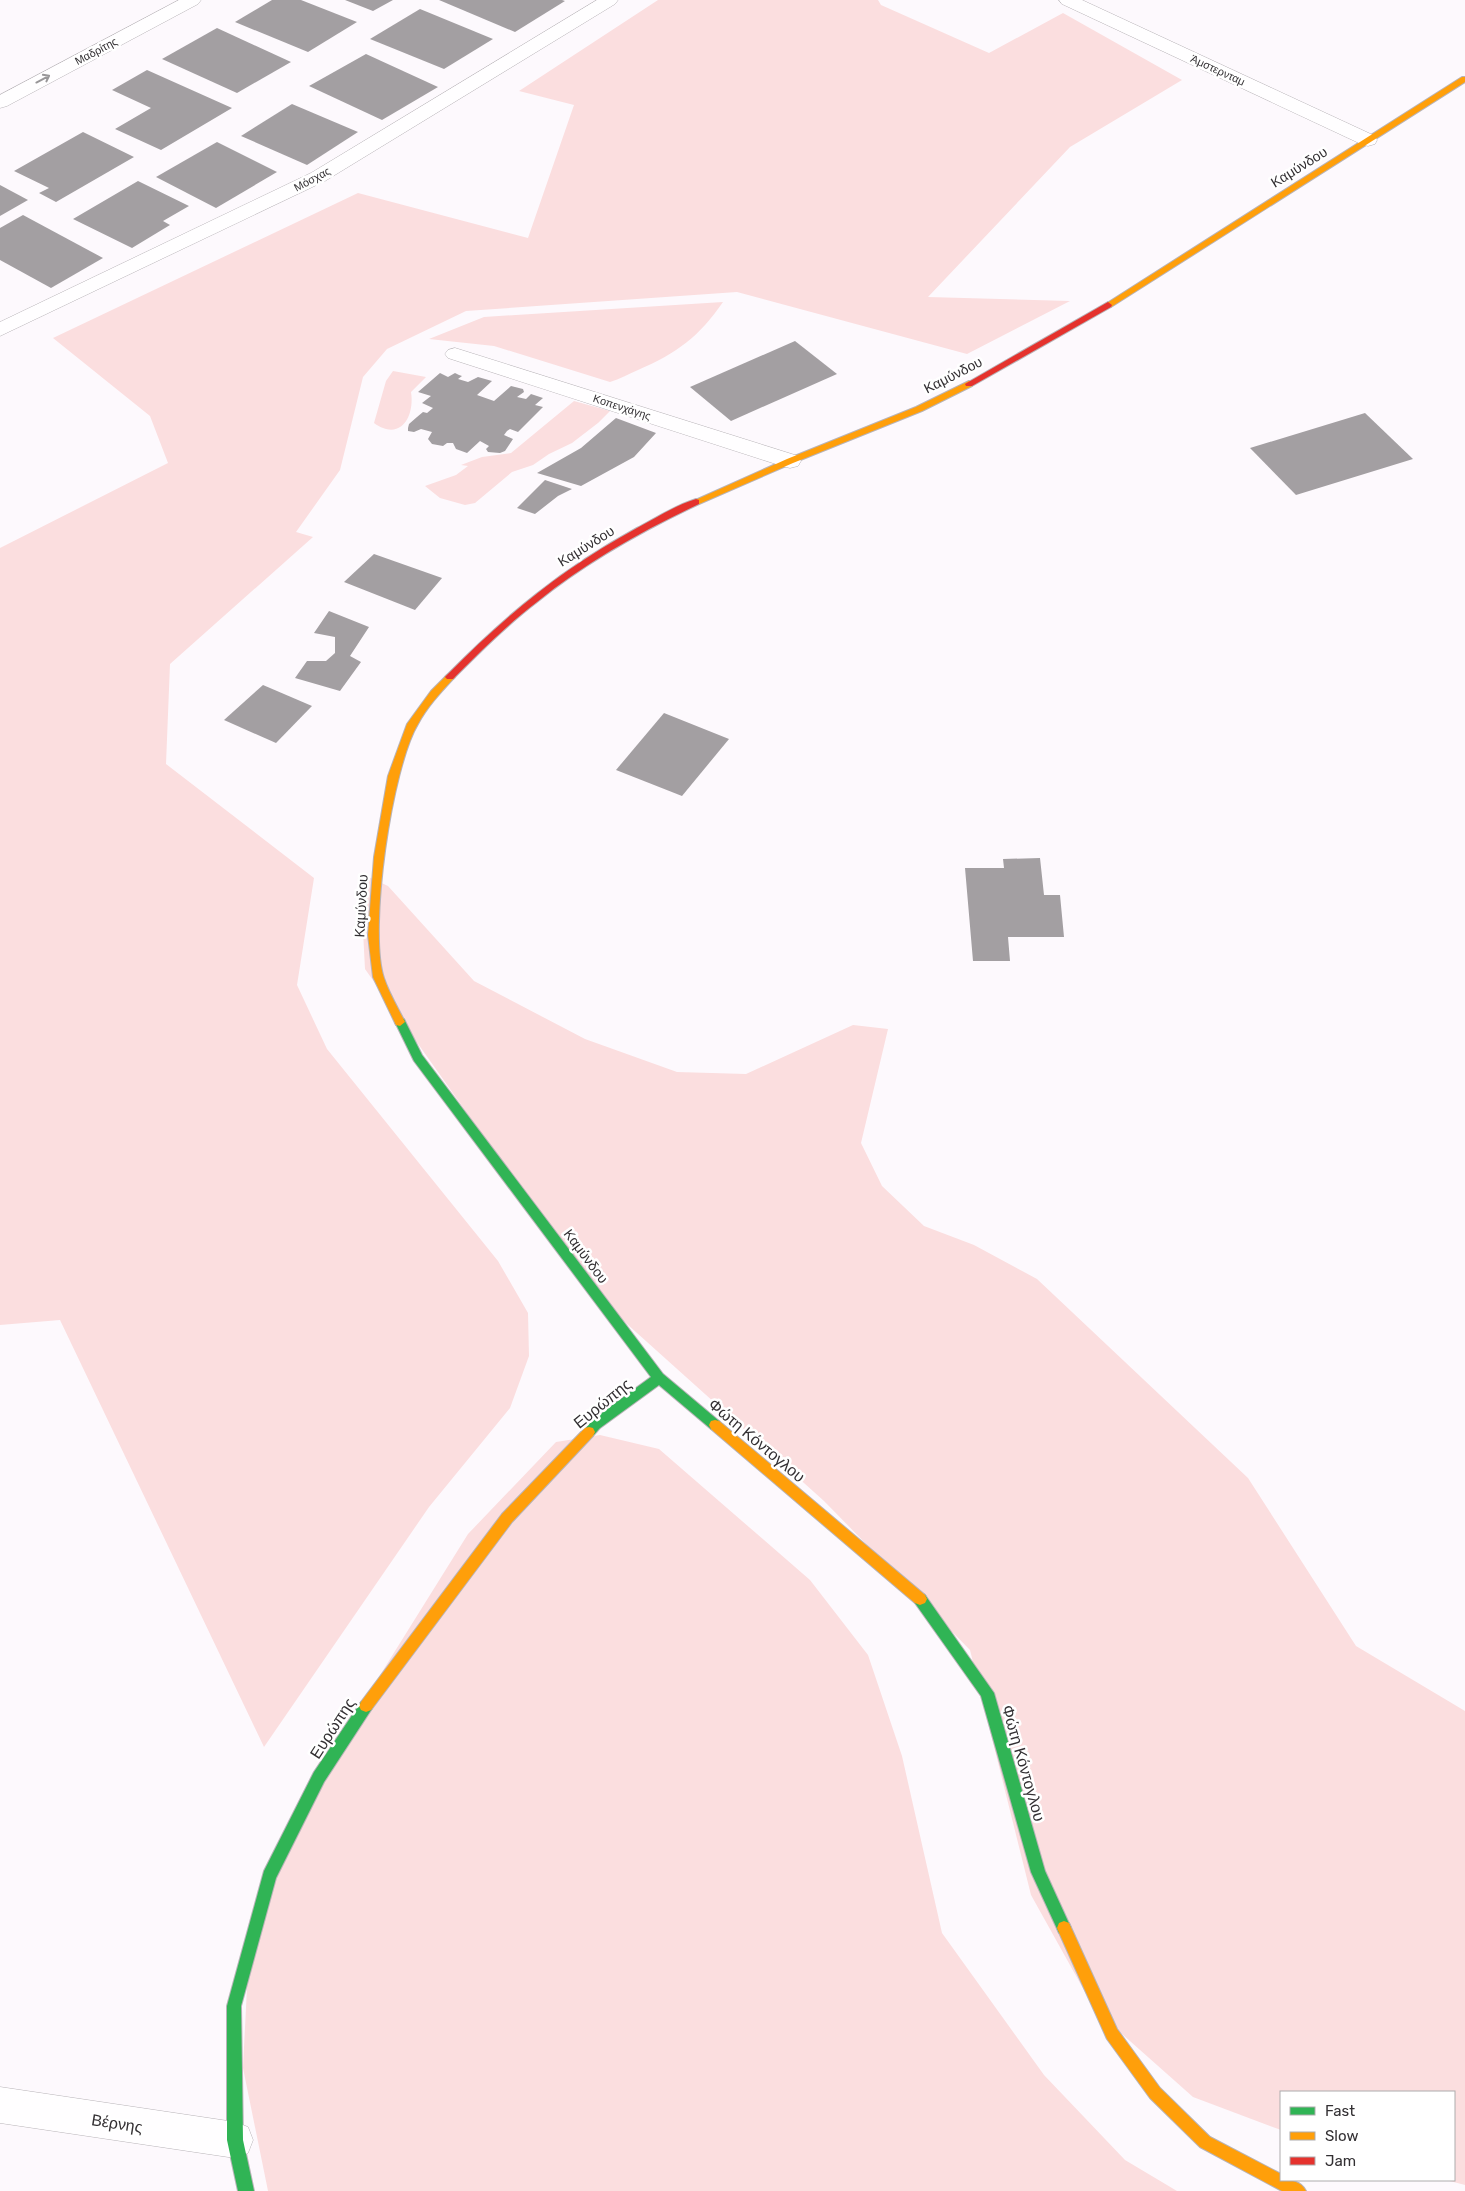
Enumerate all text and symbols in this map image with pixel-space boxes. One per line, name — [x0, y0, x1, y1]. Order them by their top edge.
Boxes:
street label: Μαδρίτης — [73, 35, 120, 68]
street label: Άμστερνταμ — [1189, 52, 1247, 89]
one-way arrow — [35, 74, 50, 83]
street label: Καμύνδου — [1268, 143, 1331, 191]
street label: Μόσχας — [292, 164, 333, 194]
street label: Καμύνδου — [921, 354, 985, 397]
street label: Κοπενχάγης — [591, 392, 652, 423]
street label: Καμύνδου — [555, 522, 618, 570]
street label: Καμύνδου — [351, 874, 372, 938]
street label: Καμύνδου — [560, 1226, 611, 1287]
street label: Ευρώπης — [570, 1374, 635, 1432]
street label: Φώτη Κόντογλου — [705, 1395, 809, 1486]
street label: Ευρώπης — [306, 1694, 359, 1762]
street label: Φώτη Κόντογλου — [998, 1703, 1049, 1823]
legend — [1280, 2091, 1455, 2181]
text: Fast — [1325, 2102, 1355, 2120]
street label: Βέρνης — [90, 2110, 144, 2137]
text: Slow — [1325, 2127, 1358, 2145]
text: Jam — [1325, 2152, 1356, 2170]

